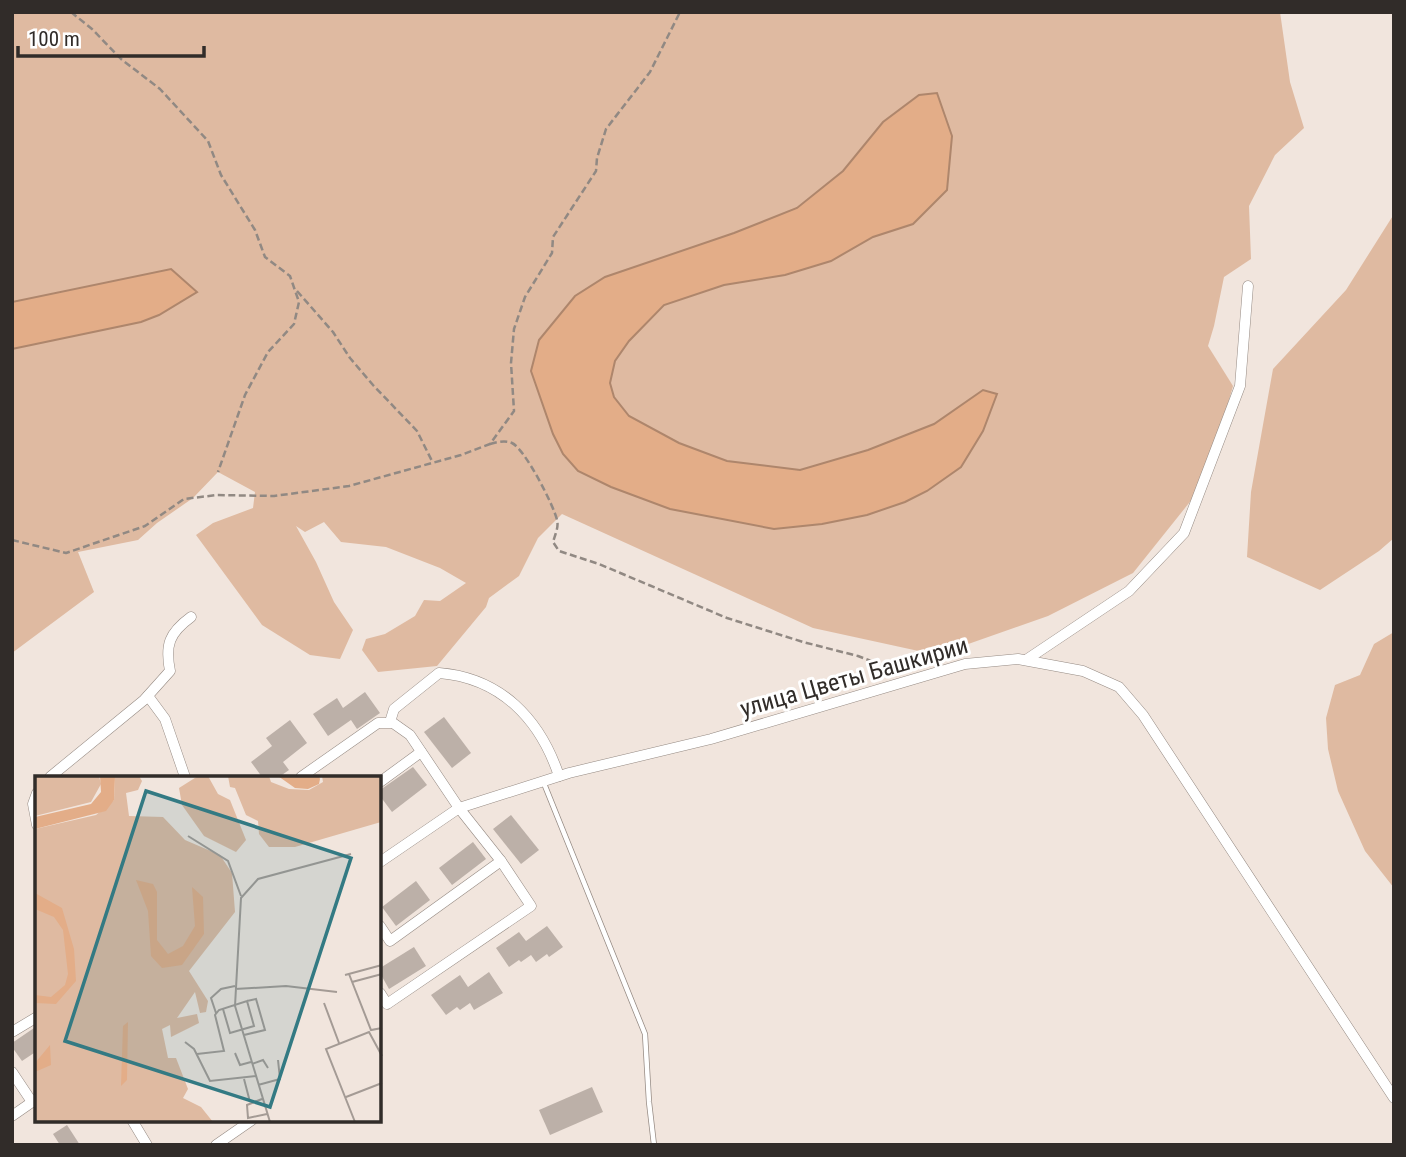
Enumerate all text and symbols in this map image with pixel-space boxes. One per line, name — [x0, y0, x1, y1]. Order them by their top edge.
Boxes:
scale bar — [18, 14, 203, 58]
text: 100 m — [28, 27, 80, 51]
street label: улица Цветы Башкирии — [737, 631, 971, 723]
inset map — [35, 776, 382, 1122]

